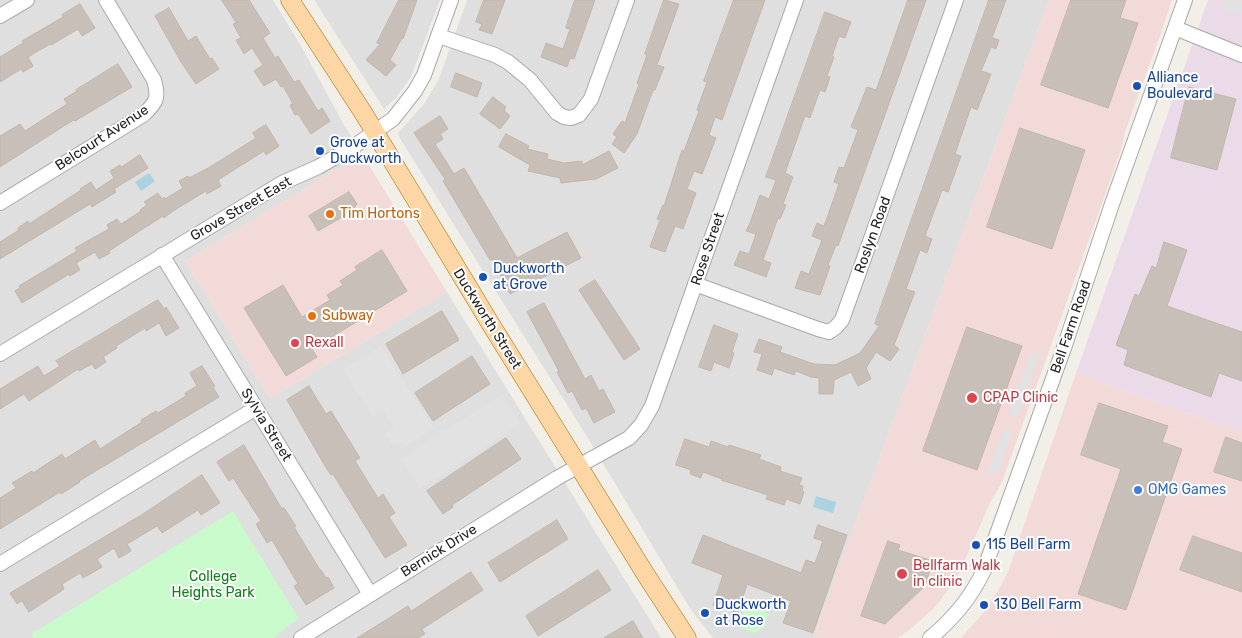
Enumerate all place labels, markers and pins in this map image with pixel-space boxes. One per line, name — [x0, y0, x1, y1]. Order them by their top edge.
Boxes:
place label: Alliance Boulevard — [1147, 70, 1213, 102]
marker: Alliance Boulevard — [1131, 80, 1143, 92]
place label: Grove at Duckworth — [330, 135, 401, 168]
marker: Grove at Duckworth — [314, 145, 326, 157]
place label: Tim Hortons — [340, 206, 420, 222]
marker: Tim Hortons — [324, 208, 336, 220]
place label: Duckworth at Grove — [493, 261, 564, 294]
marker: Duckworth at Grove — [477, 271, 489, 283]
place label: Subway — [322, 308, 374, 324]
marker: Subway — [306, 310, 318, 322]
place label: Rexall — [305, 335, 344, 351]
marker: Rexall — [289, 337, 301, 349]
place label: CPAP Clinic — [983, 390, 1058, 406]
marker: CPAP Clinic — [965, 391, 979, 405]
place label: OMG Games — [1148, 482, 1226, 498]
marker: OMG Games — [1132, 484, 1144, 496]
place label: 115 Bell Farm — [986, 537, 1070, 553]
marker: 115 Bell Farm — [970, 539, 982, 551]
place label: Bellfarm Walk in clinic — [913, 558, 1000, 590]
marker: Bellfarm Walk in clinic — [895, 567, 909, 581]
place label: Duckworth at Rose — [715, 597, 786, 630]
place label: 130 Bell Farm — [994, 597, 1081, 613]
marker: 130 Bell Farm — [978, 599, 990, 611]
marker: Duckworth at Rose — [699, 607, 711, 619]

